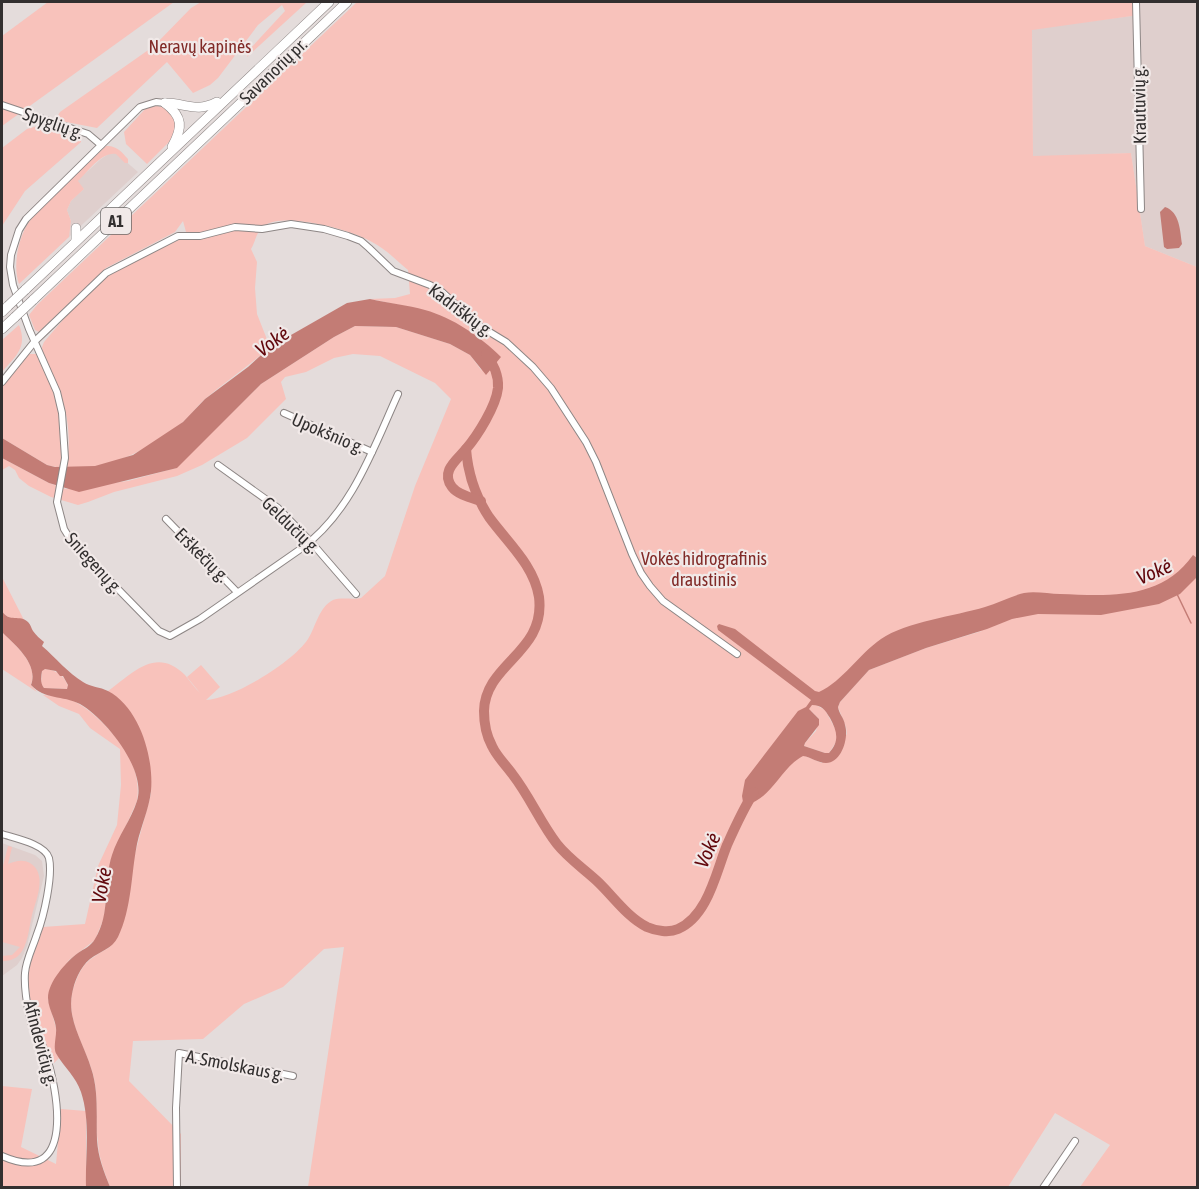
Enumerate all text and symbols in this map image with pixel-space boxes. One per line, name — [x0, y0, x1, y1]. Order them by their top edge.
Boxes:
street label: Savanorių pr. — [235, 34, 311, 108]
park label: Neravų kapinės — [149, 36, 251, 57]
street label: Krautuvių g. — [1128, 66, 1150, 144]
street label: Spyglių g. — [20, 103, 86, 143]
road number: A1 — [101, 208, 131, 234]
street label: Kadriškių g. — [425, 279, 497, 341]
water label: Vokė — [251, 321, 293, 361]
street label: Upokšnio g. — [289, 408, 367, 458]
street label: Geldučių g. — [258, 492, 324, 558]
street label: Erškėčių g. — [171, 524, 233, 586]
street label: Sniegenų g. — [61, 528, 127, 598]
park label: Vokės hidrografinis draustinis — [641, 548, 767, 590]
water label: Vokė — [1133, 553, 1175, 589]
water label: Vokė — [689, 829, 725, 871]
water label: Vokė — [87, 865, 115, 905]
street label: Afindevičių g. — [20, 998, 62, 1088]
street label: A. Smolskaus g. — [184, 1045, 286, 1085]

